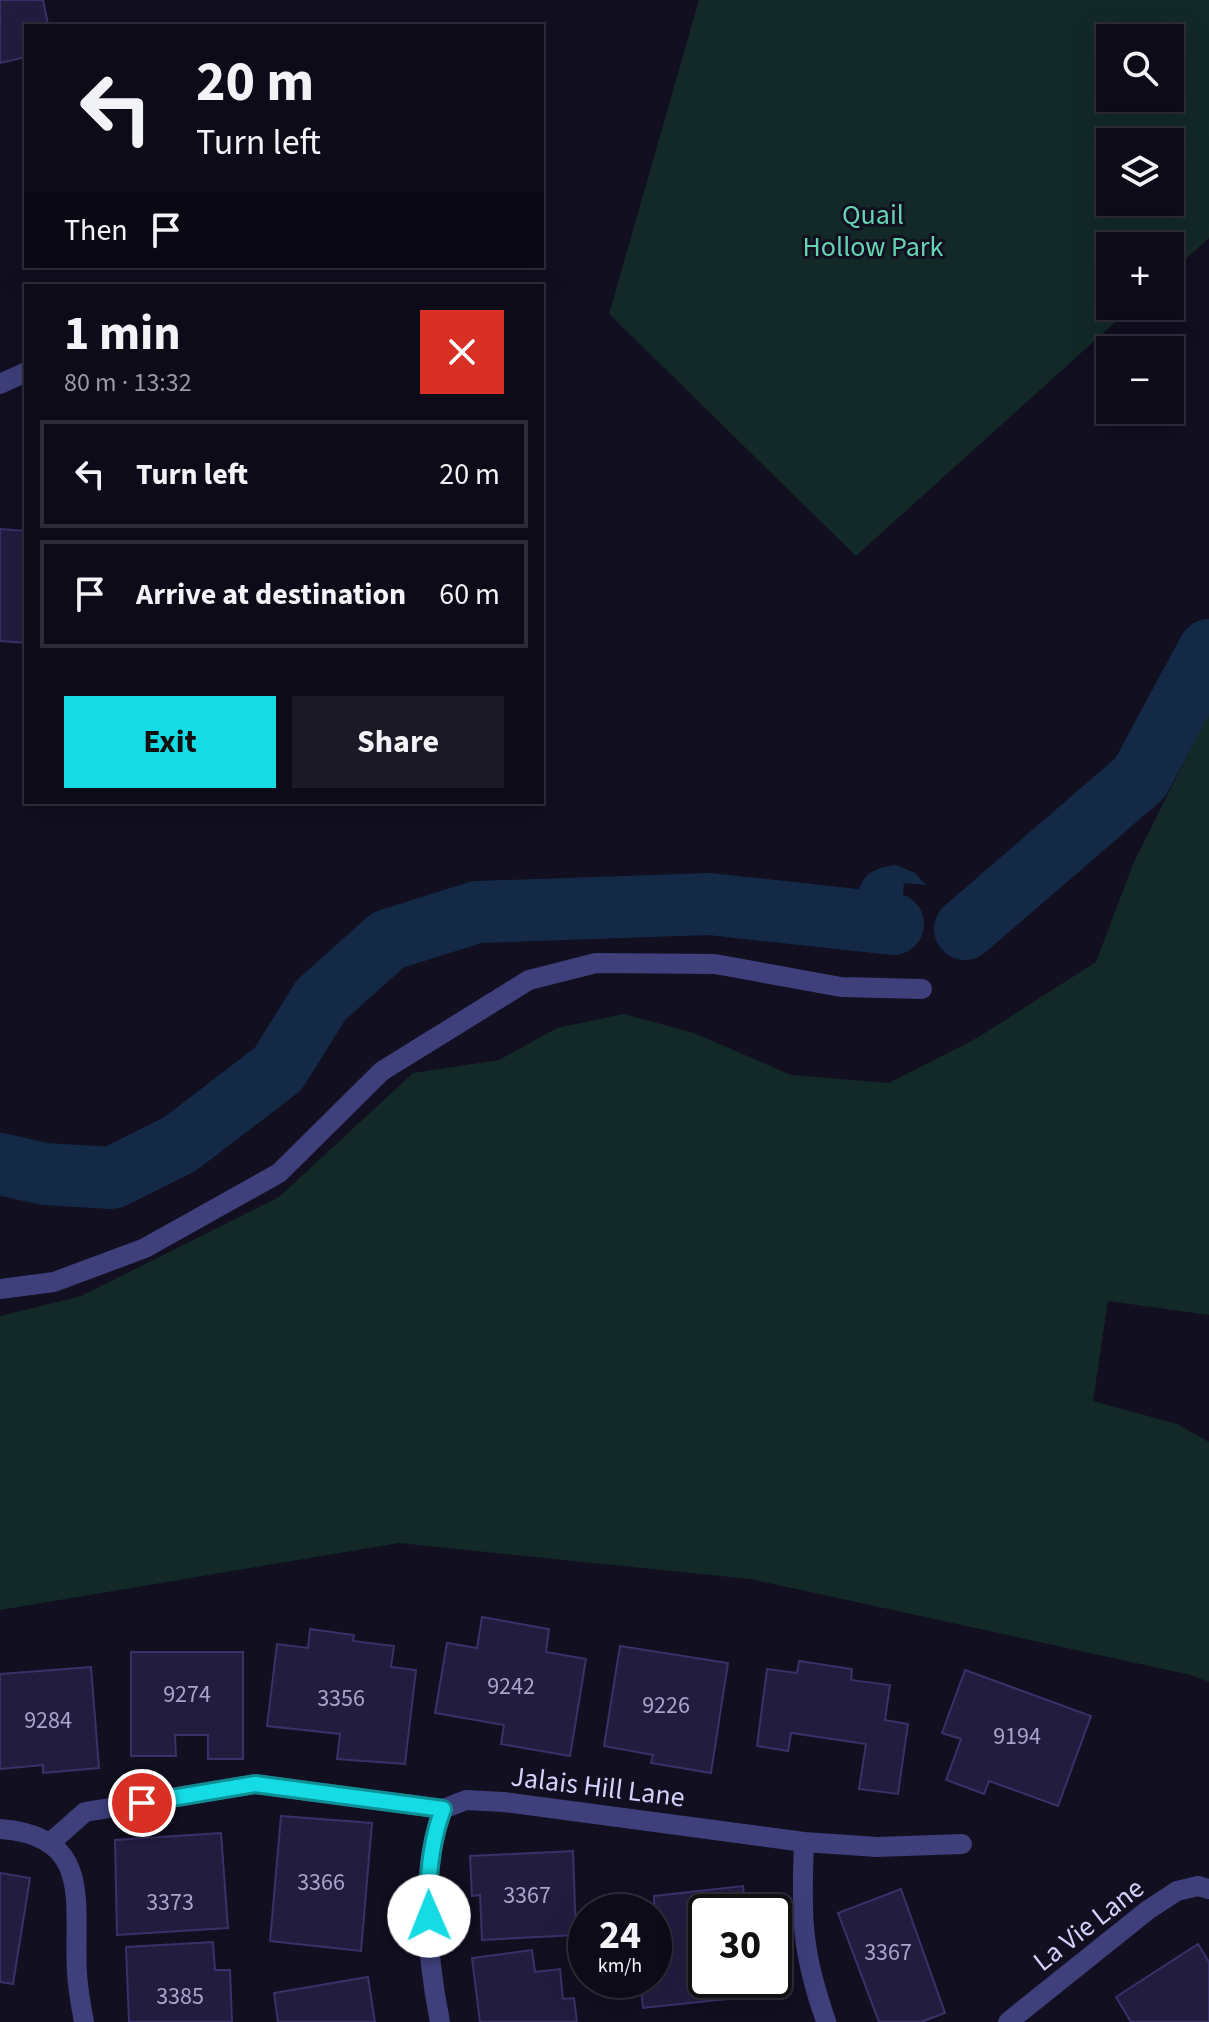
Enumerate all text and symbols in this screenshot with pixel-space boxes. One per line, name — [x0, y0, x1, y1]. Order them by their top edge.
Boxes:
map controls — [1096, 24, 1184, 424]
button: search — [1096, 24, 1184, 112]
text: 20 m — [196, 43, 314, 122]
icon: left — [64, 56, 168, 160]
text: Turn left — [196, 117, 321, 168]
button: layers — [1096, 128, 1184, 216]
park label: Quail Hollow Park — [803, 195, 944, 267]
icon: arrive — [144, 208, 188, 252]
text: Then — [64, 209, 128, 252]
button: + — [1096, 232, 1184, 320]
text: 1 min — [64, 300, 181, 368]
button: close — [420, 310, 504, 394]
button: − — [1096, 336, 1184, 424]
text: 80 m · 13:32 — [64, 364, 192, 401]
icon: left — [68, 452, 112, 496]
text: Turn left — [136, 453, 248, 496]
text: 20 m — [439, 453, 500, 496]
icon: arrive — [68, 572, 112, 616]
text: Arrive at destination — [136, 573, 406, 616]
text: 60 m — [439, 573, 500, 616]
button: Exit — [64, 696, 276, 788]
button: Share — [292, 696, 504, 788]
house number: 9242 — [487, 1669, 535, 1704]
house number: 9274 — [163, 1677, 211, 1712]
house number: 3356 — [317, 1681, 365, 1716]
house number: 9226 — [642, 1688, 690, 1723]
house number: 9284 — [24, 1703, 72, 1738]
house number: 9194 — [993, 1719, 1041, 1754]
street label: Jalais Hill Lane — [509, 1756, 687, 1818]
pin — [108, 1769, 176, 1837]
icon: arrive — [120, 1781, 164, 1825]
house number: 3366 — [297, 1865, 345, 1900]
street label: La Vie Lane — [1025, 1869, 1153, 1981]
position arrow — [387, 1874, 471, 1958]
house number: 3367 — [503, 1878, 551, 1913]
house number: 3373 — [146, 1885, 194, 1920]
speed limit sign: 30 — [688, 1894, 792, 1998]
text: 24 — [599, 1907, 641, 1964]
house number: 3367 — [864, 1935, 912, 1970]
text: km/h — [598, 1952, 642, 1980]
house number: 3385 — [156, 1979, 204, 2014]

